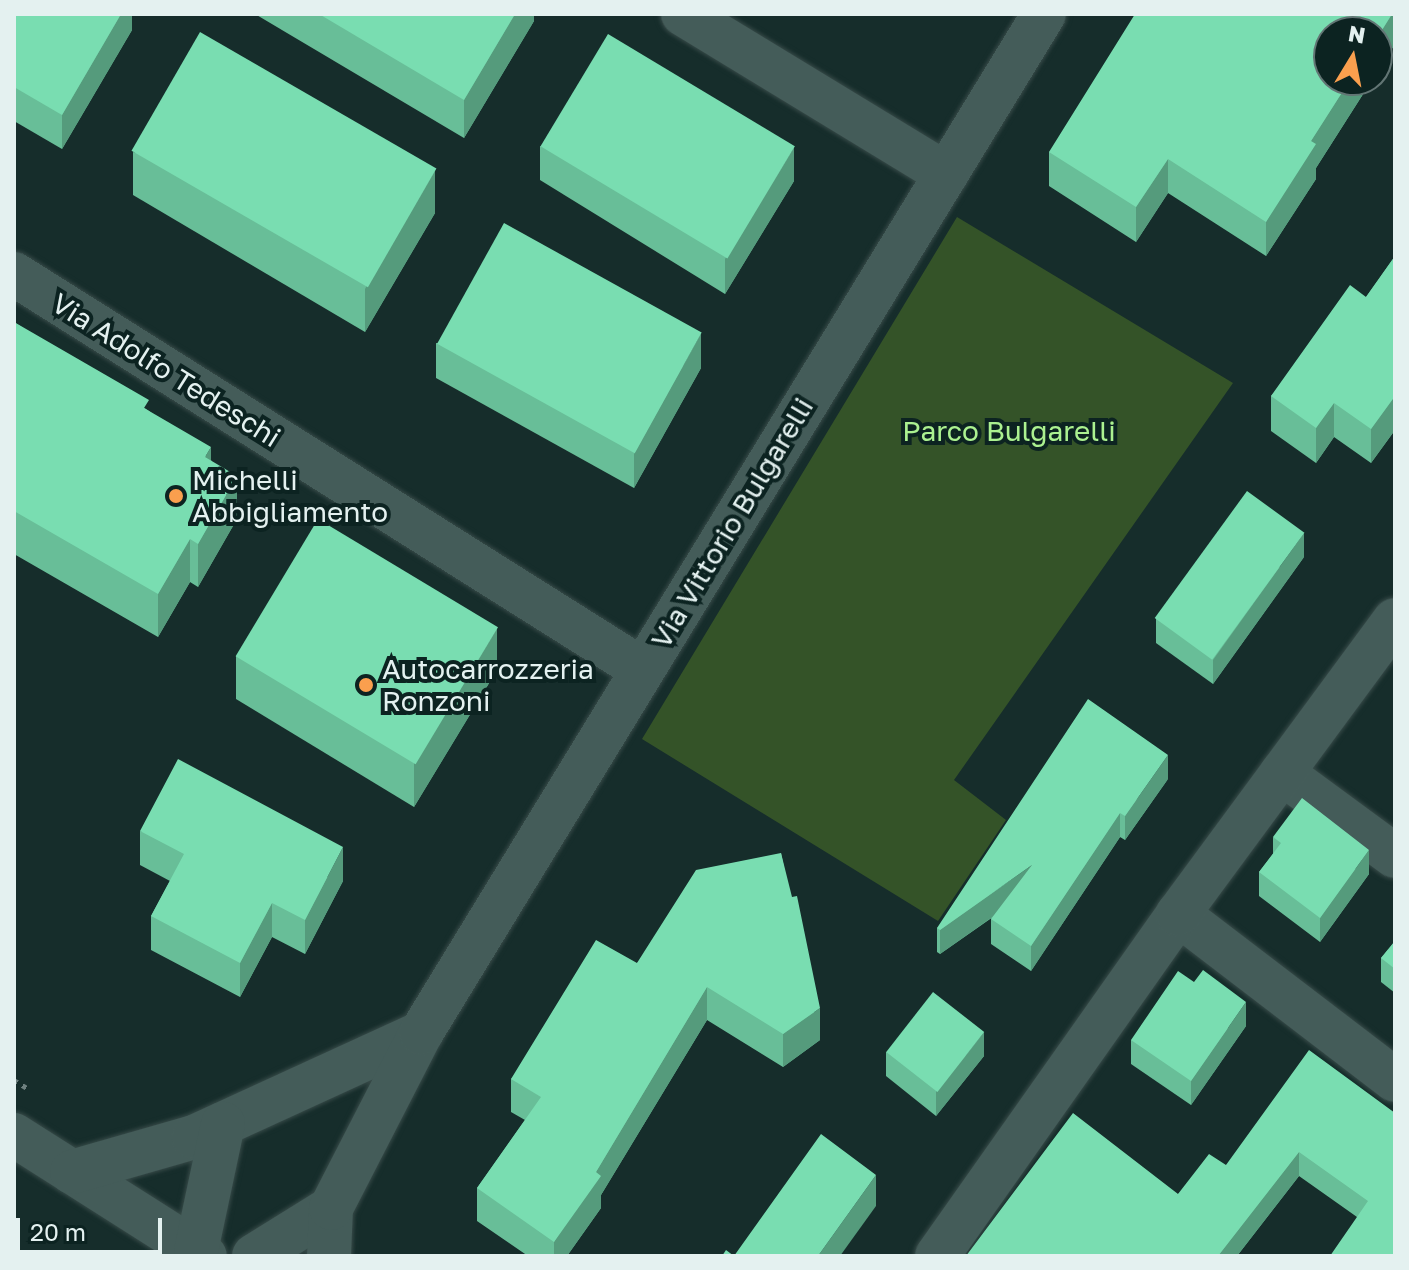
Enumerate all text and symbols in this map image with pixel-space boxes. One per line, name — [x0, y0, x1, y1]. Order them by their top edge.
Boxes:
north arrow — [1313, 16, 1393, 96]
text: N — [1346, 19, 1367, 49]
street label: Via Adolfo Tedeschi — [46, 286, 286, 454]
street label: Via Vittorio Bulgarelli — [644, 392, 820, 654]
park label: Parco Bulgarelli — [902, 414, 1116, 448]
place label: Michelli Abbigliamento — [192, 463, 388, 529]
marker: Michelli Abbigliamento — [167, 487, 185, 505]
place label: Autocarrozzeria Ronzoni — [382, 652, 594, 718]
marker: Autocarrozzeria Ronzoni — [357, 676, 375, 694]
scale bar — [20, 1202, 166, 1252]
text: 20 m — [30, 1217, 86, 1246]

